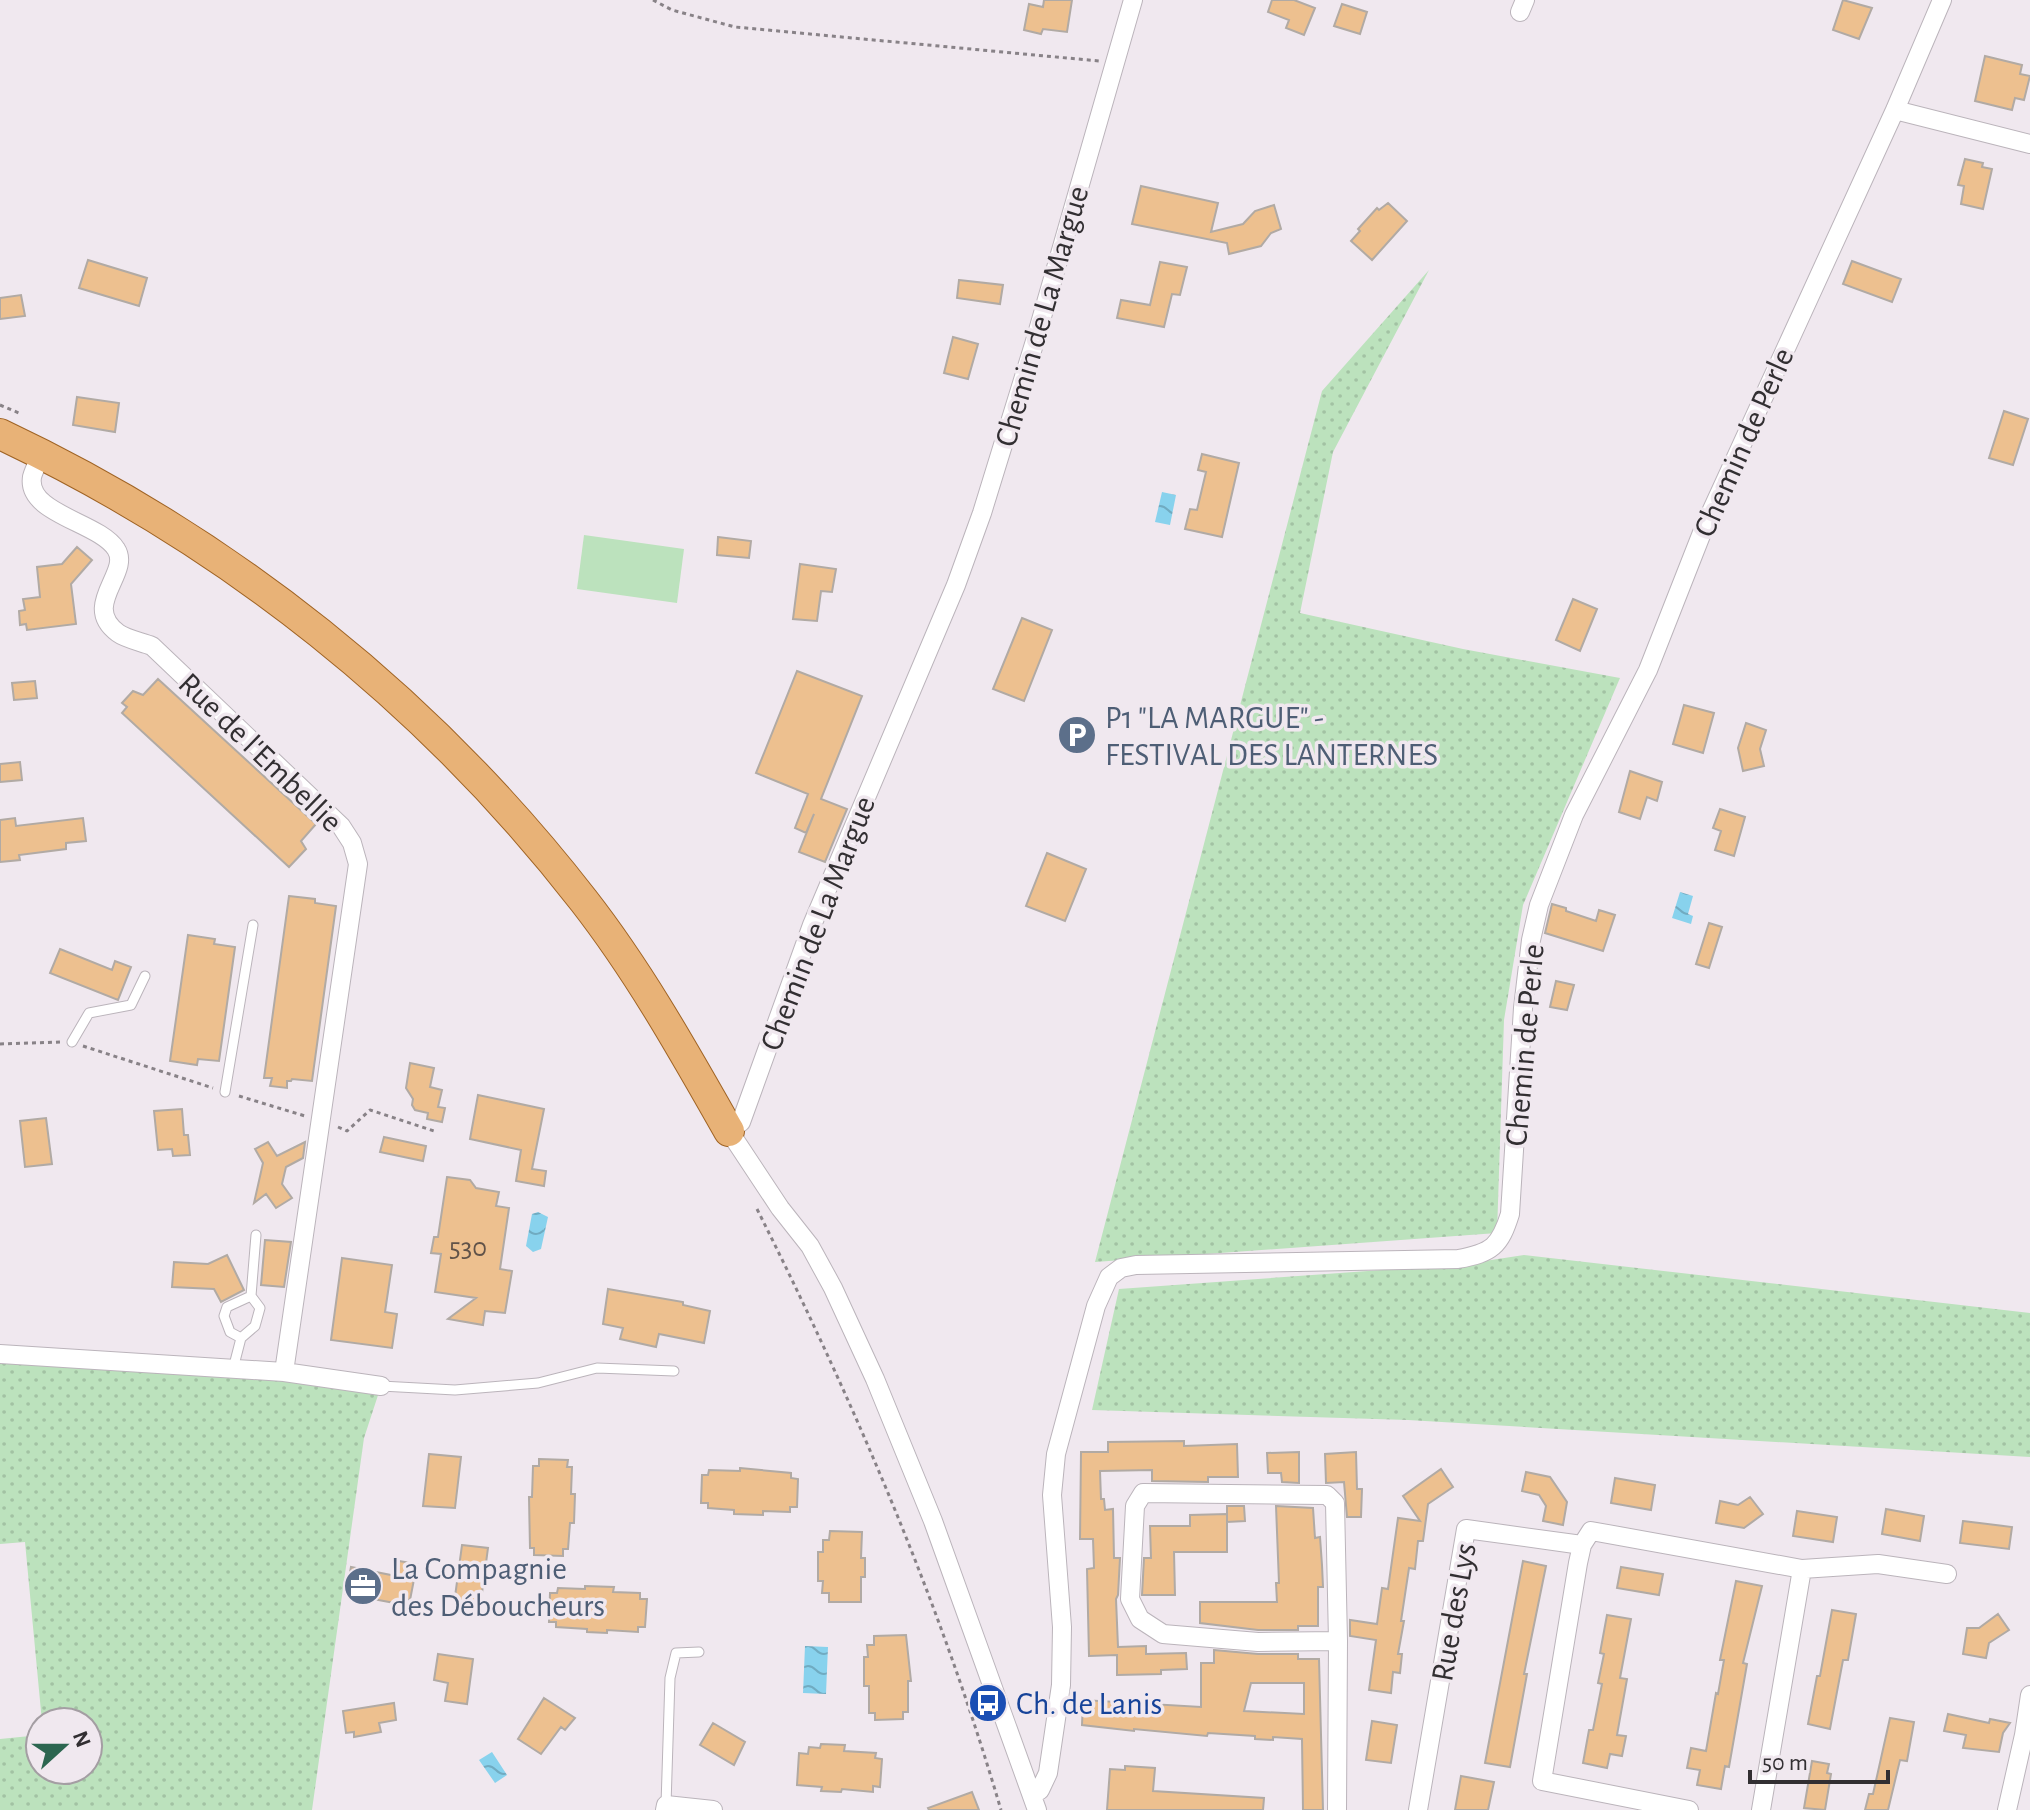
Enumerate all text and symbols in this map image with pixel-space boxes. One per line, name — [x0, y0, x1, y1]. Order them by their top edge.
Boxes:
street label: Chemin de La Margue — [989, 182, 1094, 450]
street label: Chemin de Perle — [1688, 343, 1800, 542]
street label: Rue de l'Embellie — [172, 667, 348, 838]
place label: P1 "LA MARGUE" - FESTIVAL DES LANTERNES — [1105, 702, 1438, 771]
parking icon: P1 "LA MARGUE" - FESTIVAL DES LANTERNES — [1056, 714, 1098, 756]
street label: Chemin de La Margue — [755, 792, 881, 1055]
street label: Chemin de Perle — [1500, 943, 1550, 1148]
house number: 530 — [449, 1234, 487, 1262]
street label: Rue des Lys — [1426, 1540, 1482, 1684]
place label: La Compagnie des Déboucheurs — [391, 1553, 605, 1622]
office icon: La Compagnie des Déboucheurs — [342, 1565, 384, 1607]
bus stop icon: Ch. de Lanis — [967, 1682, 1009, 1724]
place label: Ch. de Lanis — [1016, 1688, 1162, 1720]
north arrow — [24, 1706, 104, 1786]
text: N — [69, 1728, 95, 1750]
scale bar — [1750, 1734, 1888, 1784]
text: 50 m — [1762, 1751, 1808, 1775]

